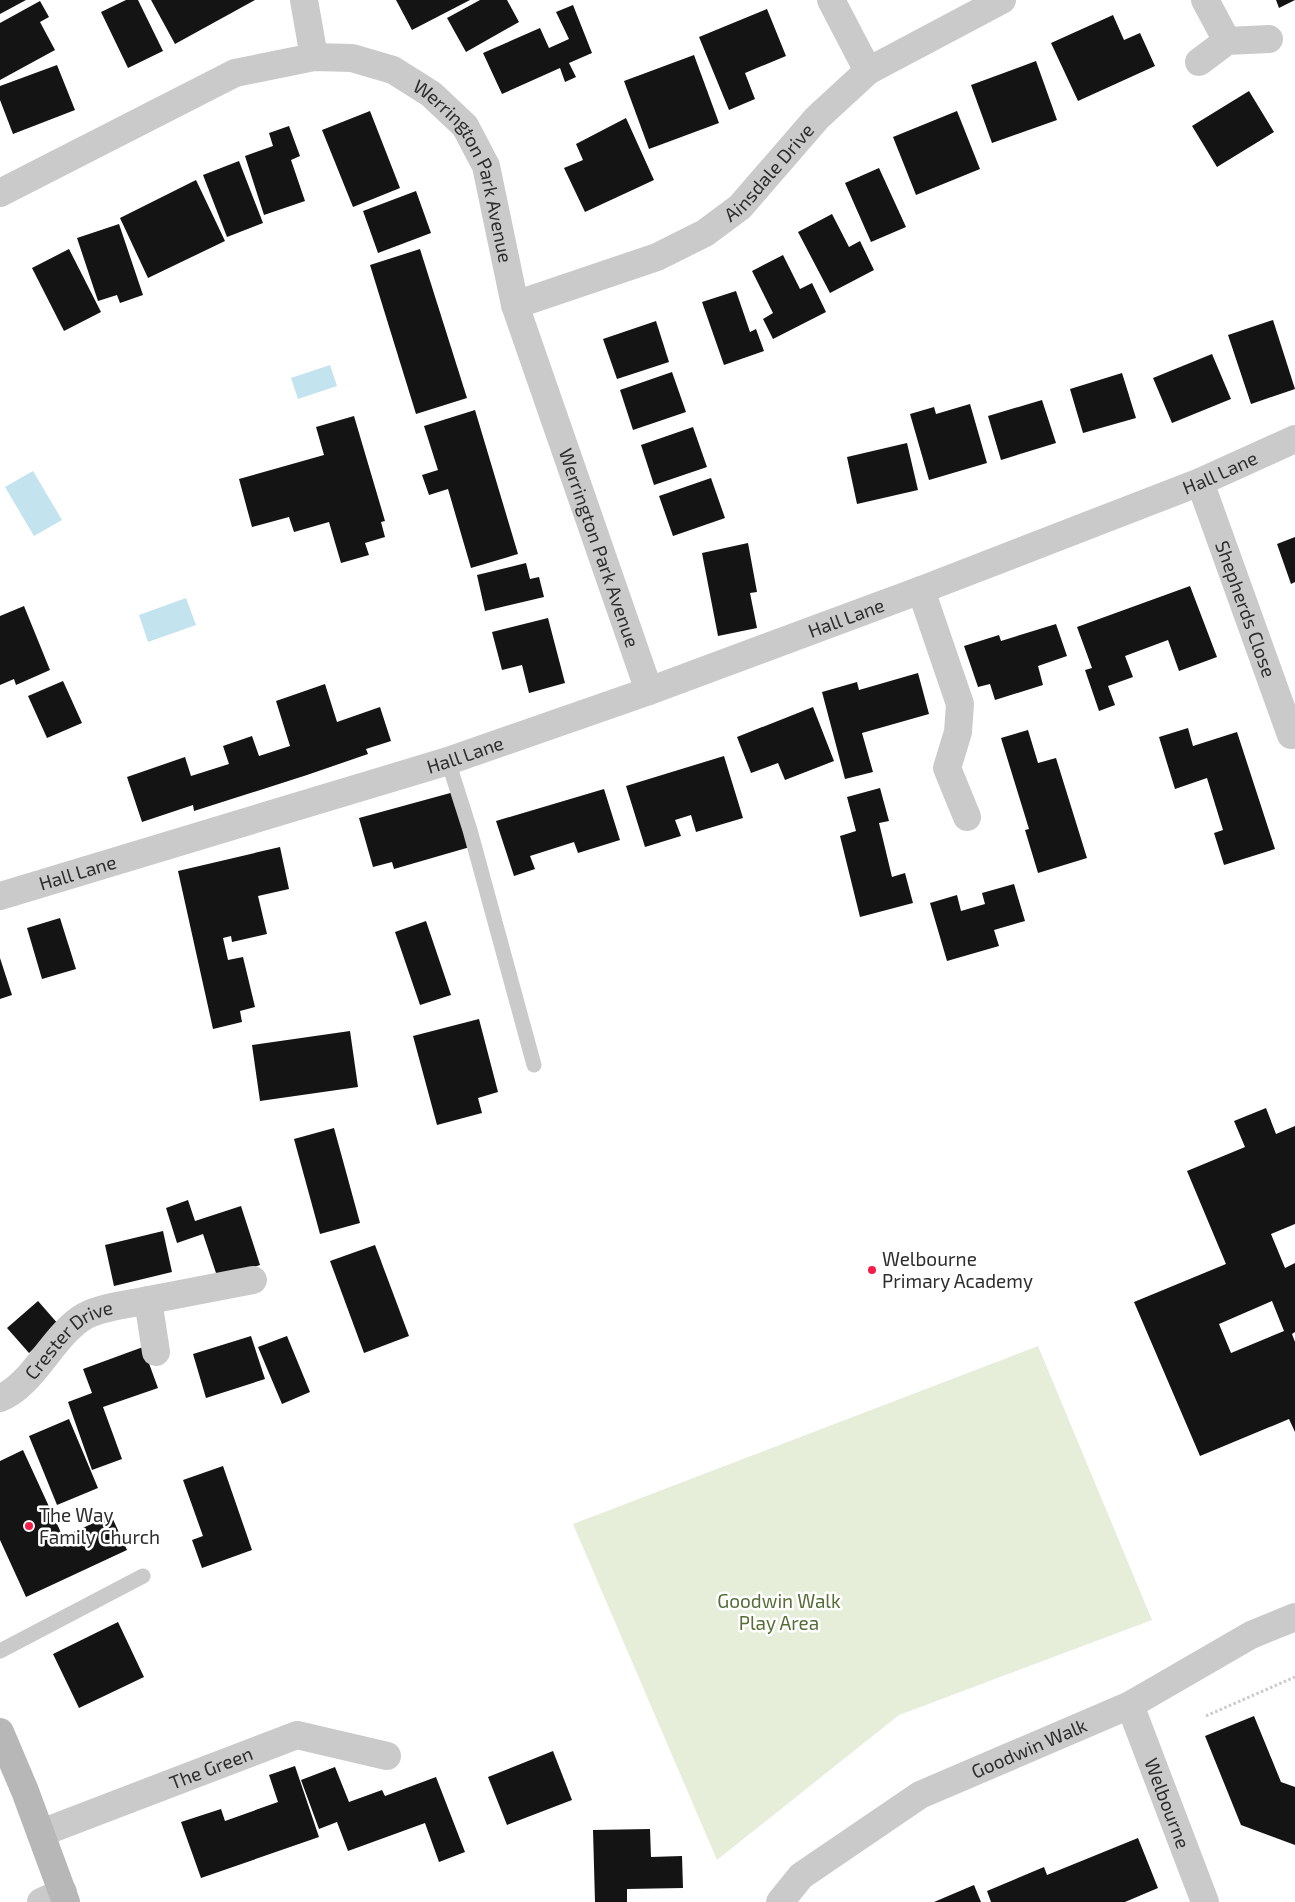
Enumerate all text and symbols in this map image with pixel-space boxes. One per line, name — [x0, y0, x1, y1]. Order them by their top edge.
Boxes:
street label: Werrington Park Avenue — [409, 74, 518, 265]
street label: Ainsdale Drive — [719, 118, 818, 226]
street label: Werrington Park Avenue — [555, 445, 645, 650]
street label: Hall Lane — [1179, 446, 1261, 499]
street label: Shepherds Close — [1211, 537, 1281, 680]
street label: Hall Lane — [805, 593, 887, 642]
street label: Hall Lane — [424, 731, 506, 778]
street label: Hall Lane — [36, 850, 119, 895]
place label: Welbourne Primary Academy — [882, 1247, 1033, 1292]
marker: Welbourne Primary Academy — [866, 1264, 878, 1276]
street label: Crester Drive — [19, 1295, 115, 1384]
place label: The Way Family Church — [39, 1503, 160, 1548]
marker: The Way Family Church — [23, 1520, 35, 1532]
park label: Goodwin Walk Play Area — [717, 1589, 841, 1634]
street label: Goodwin Walk — [968, 1713, 1090, 1783]
street label: The Green — [166, 1741, 256, 1794]
street label: Welbourne — [1140, 1755, 1195, 1851]

